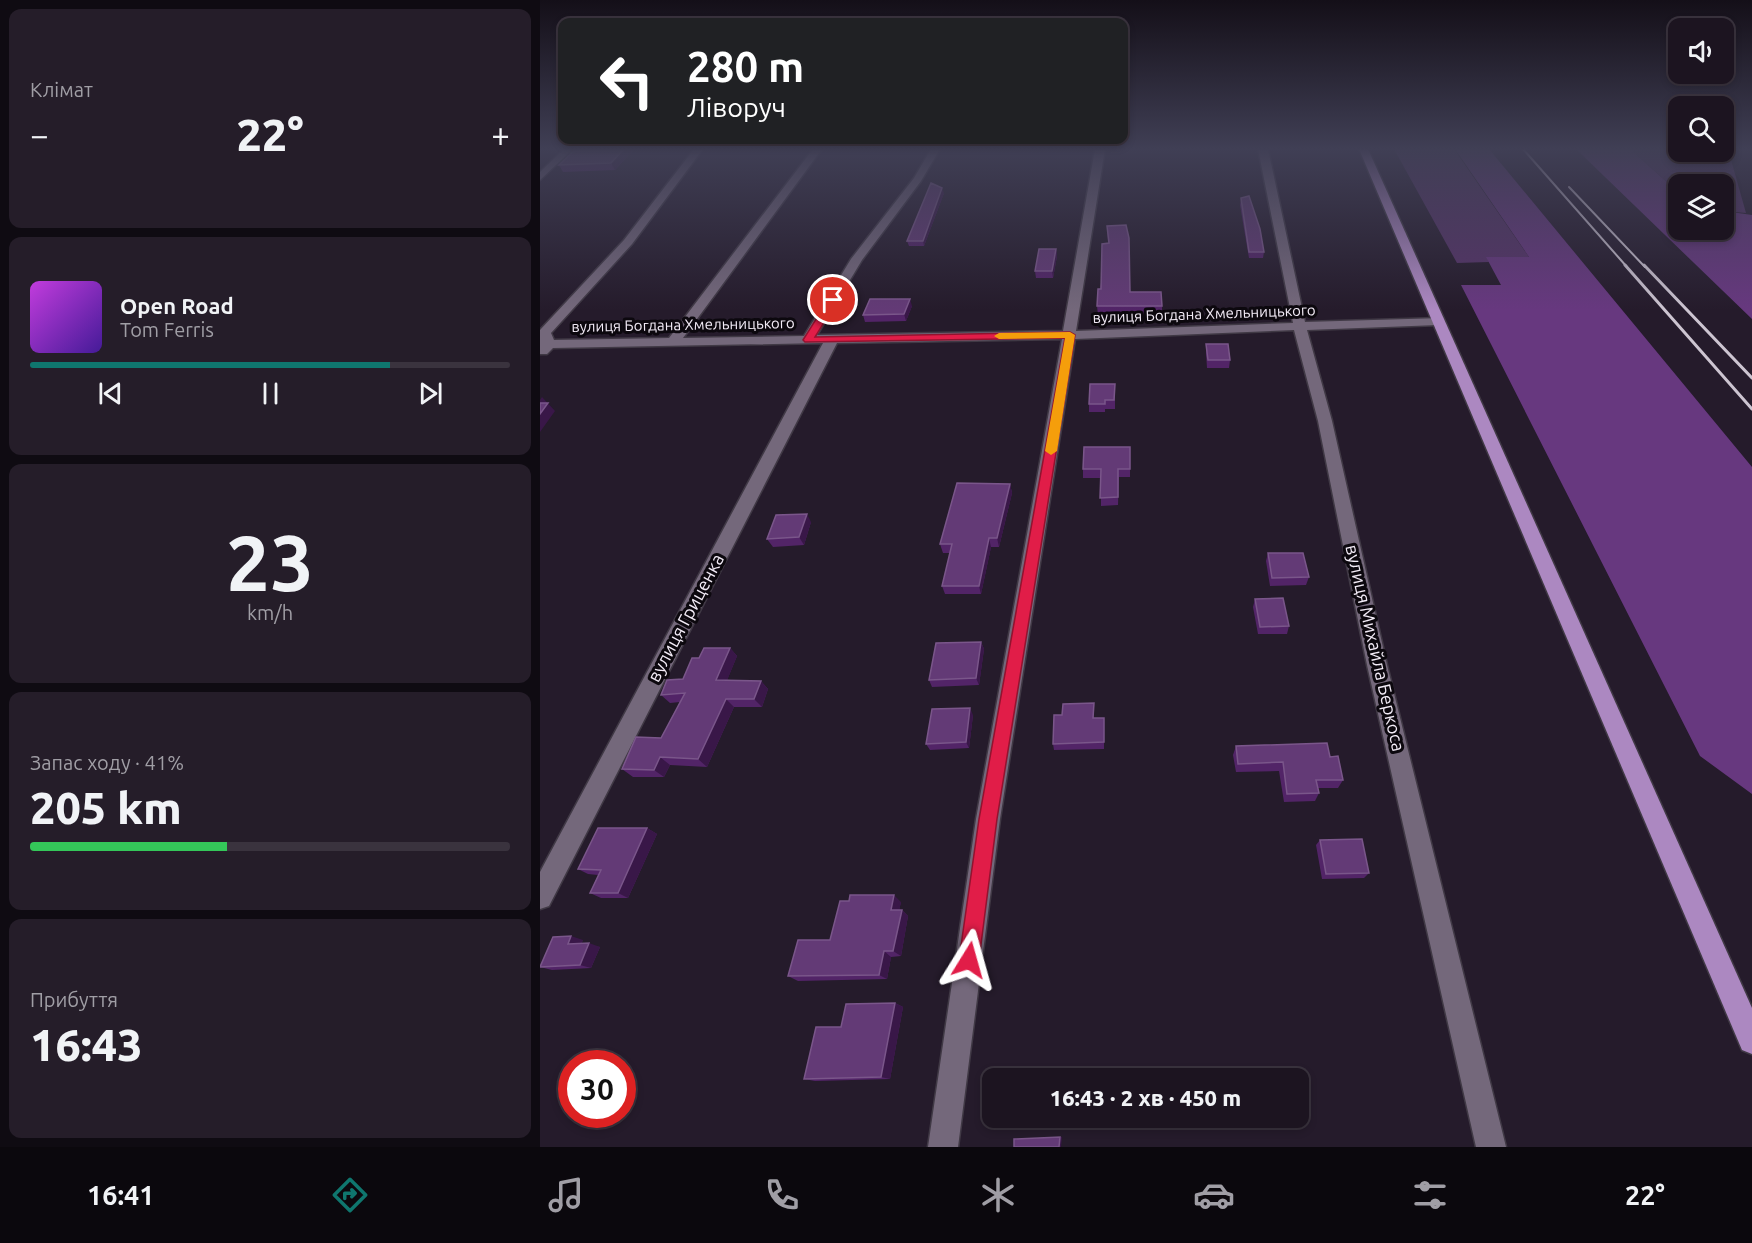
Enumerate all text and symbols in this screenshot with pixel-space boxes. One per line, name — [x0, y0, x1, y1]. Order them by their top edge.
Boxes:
map controls — [1668, 18, 1734, 240]
button: sound — [1668, 18, 1734, 84]
icon: left — [588, 42, 666, 120]
text: 280 m — [687, 43, 804, 90]
text: Клімат — [30, 78, 93, 101]
text: Ліворуч — [687, 92, 786, 122]
button: search — [1668, 96, 1734, 162]
text: 22° — [236, 109, 304, 160]
text: − — [30, 116, 49, 153]
text: + — [491, 116, 510, 153]
button: layers — [1668, 174, 1734, 240]
pin — [807, 274, 858, 325]
icon: arrive — [816, 283, 849, 316]
text: Open Road — [120, 293, 234, 318]
street label: вулиця Богдана Хмельницького — [1092, 301, 1316, 326]
street label: вулиця Богдана Хмельницького — [571, 314, 795, 335]
text: Tom Ferris — [120, 318, 214, 341]
icon: previous — [94, 377, 127, 410]
icon: pause — [254, 377, 287, 410]
icon: next — [414, 377, 447, 410]
text: 23 — [226, 518, 314, 606]
street label: вулиця Михайла Беркоса — [1342, 542, 1410, 753]
street label: вулиця Гриценка — [643, 550, 727, 685]
text: km/h — [247, 601, 293, 624]
text: Запас ходу · 41% — [30, 751, 184, 774]
text: 205 km — [30, 782, 182, 833]
position arrow — [937, 928, 1001, 992]
text: Прибуття — [30, 988, 118, 1011]
text: 16:43 — [30, 1019, 143, 1070]
speed limit sign: 30 — [558, 1050, 636, 1128]
text: 16:43 · 2 хв · 450 m — [1050, 1085, 1241, 1110]
icon: directions — [329, 1174, 371, 1216]
icon: music — [545, 1174, 587, 1216]
icon: phone — [761, 1174, 803, 1216]
icon: climate — [977, 1174, 1019, 1216]
icon: car — [1193, 1174, 1235, 1216]
icon: filters — [1409, 1174, 1451, 1216]
text: 16:41 — [87, 1180, 155, 1210]
text: 22° — [1625, 1180, 1665, 1210]

